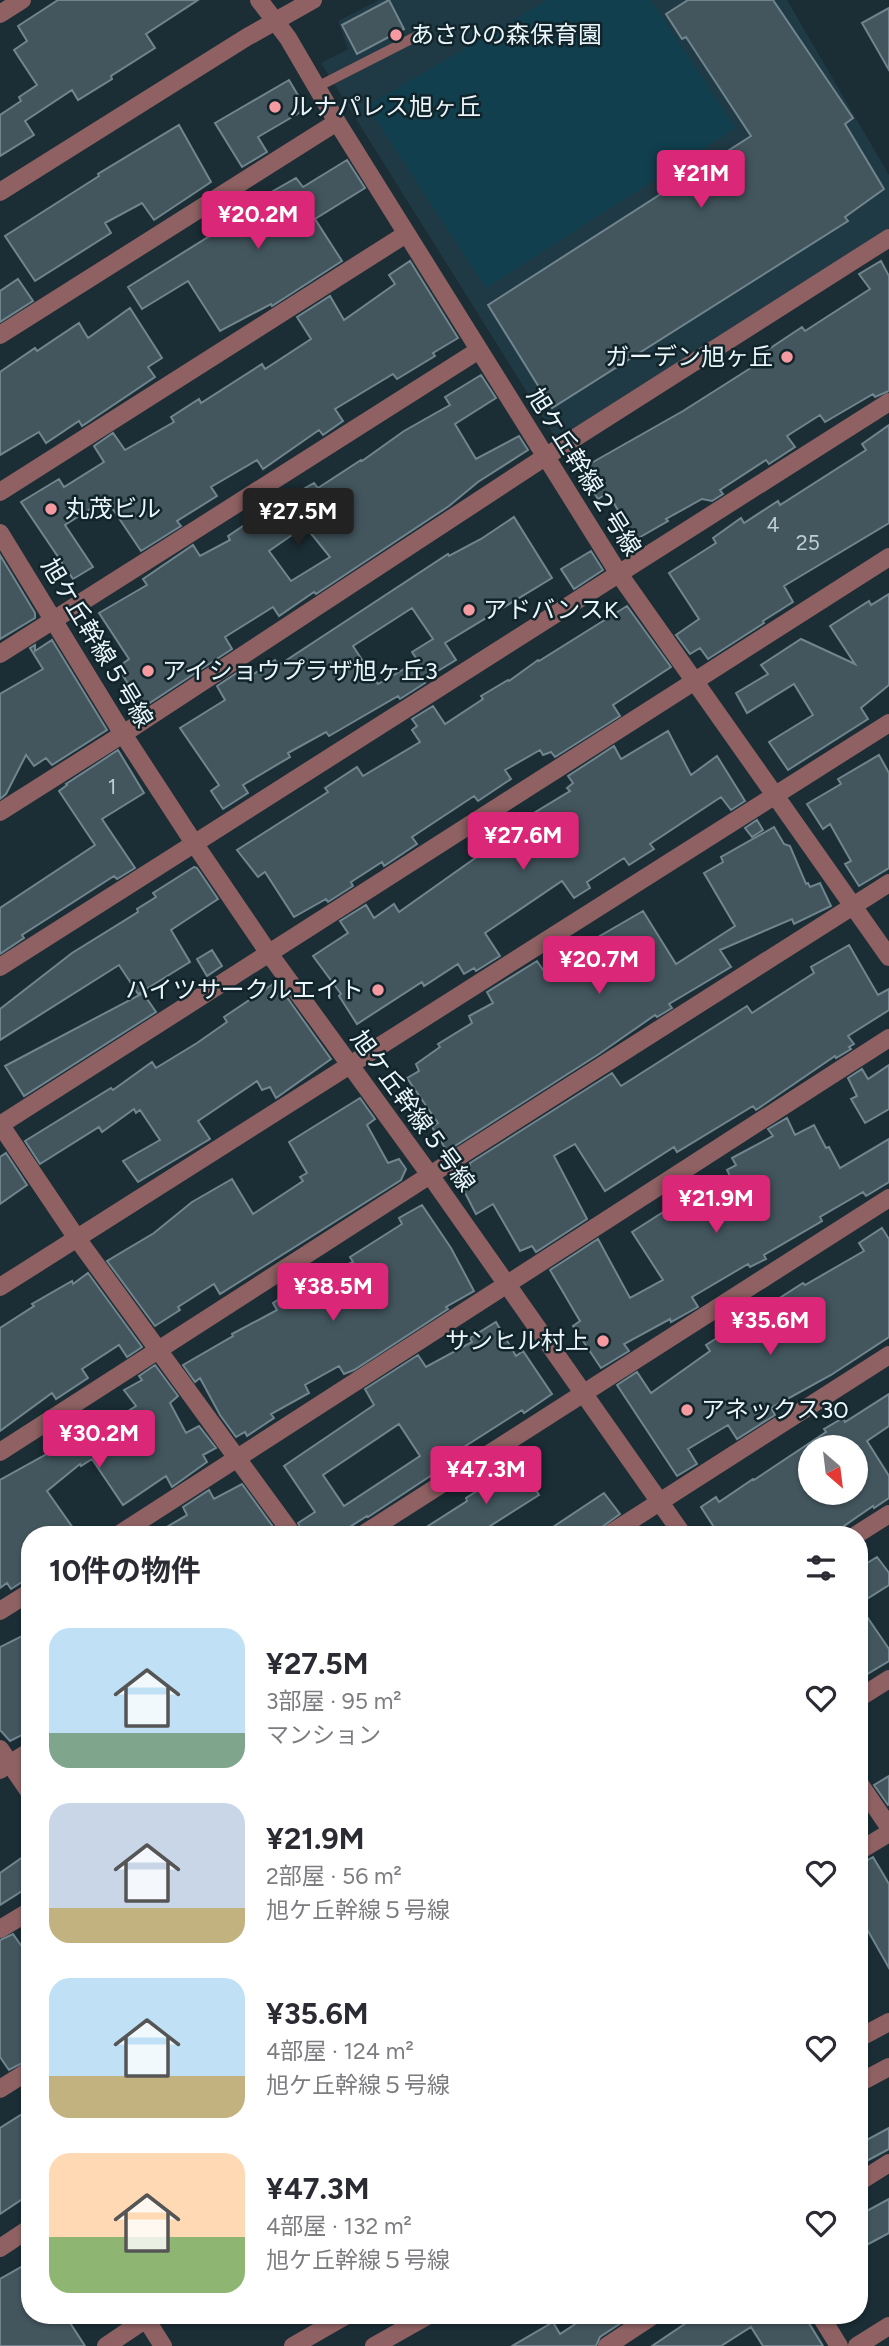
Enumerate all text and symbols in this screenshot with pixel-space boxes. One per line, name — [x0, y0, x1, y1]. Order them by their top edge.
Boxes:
place label: あさひの森保育園 — [410, 20, 602, 49]
marker: あさひの森保育園 — [388, 27, 404, 43]
place label: ルナパレス旭ヶ丘 — [289, 92, 481, 121]
marker: ルナパレス旭ヶ丘 — [267, 99, 283, 115]
pin: ¥21M — [660, 150, 742, 210]
text: ¥21M — [673, 159, 729, 187]
pin: ¥20.2M — [201, 191, 315, 251]
text: ¥20.2M — [218, 200, 298, 228]
place label: ガーデン旭ヶ丘 — [605, 342, 773, 371]
marker: ガーデン旭ヶ丘 — [779, 349, 795, 365]
street label: 旭ケ丘幹線２号線 — [521, 383, 648, 561]
pin: ¥27.5M — [241, 489, 355, 548]
place label: 丸茂ビル — [65, 494, 161, 523]
text: ¥27.5M — [259, 497, 337, 525]
marker: 丸茂ビル — [43, 501, 59, 517]
house number: 4 — [766, 512, 780, 537]
house number: 25 — [796, 530, 820, 555]
street label: 旭ケ丘幹線５号線 — [36, 553, 159, 732]
place label: アドバンスK — [483, 595, 619, 624]
marker: アドバンスK — [461, 602, 477, 618]
place label: アイショウプラザ旭ヶ丘3 — [162, 656, 438, 685]
marker: アイショウプラザ旭ヶ丘3 — [140, 663, 156, 679]
house number: 1 — [108, 774, 116, 799]
pin: ¥27.6M — [466, 812, 580, 872]
text: ¥27.6M — [484, 821, 562, 849]
pin: ¥20.7M — [542, 936, 656, 996]
text: ¥20.7M — [559, 945, 639, 973]
place label: ハイツサークルエイト — [125, 975, 364, 1004]
marker: ハイツサークルエイト — [370, 982, 386, 998]
street label: 旭ケ丘幹線５号線 — [345, 1025, 482, 1197]
pin: ¥21.9M — [659, 1176, 773, 1235]
text: ¥21.9M — [678, 1184, 754, 1212]
pin: ¥38.5M — [276, 1264, 390, 1323]
text: ¥38.5M — [293, 1272, 373, 1300]
pin: ¥35.6M — [713, 1298, 827, 1357]
text: ¥35.6M — [731, 1306, 809, 1334]
place label: サンヒル村上 — [445, 1326, 589, 1355]
marker: サンヒル村上 — [595, 1333, 611, 1349]
place label: アネックス30 — [701, 1395, 849, 1424]
marker: アネックス30 — [679, 1402, 695, 1418]
pin: ¥30.2M — [42, 1410, 156, 1470]
text: ¥30.2M — [59, 1419, 139, 1447]
north arrow — [798, 1435, 868, 1505]
map controls — [798, 1435, 868, 1505]
pin: ¥47.3M — [429, 1446, 543, 1506]
text: ¥47.3M — [446, 1455, 526, 1483]
icon: filters — [802, 1549, 840, 1587]
text: 10件の物件 — [49, 1552, 201, 1589]
text: ¥27.5M — [266, 1645, 369, 1682]
icon: home — [105, 1656, 189, 1740]
icon: heart — [802, 1679, 840, 1717]
text: 3部屋 · 95 m² — [266, 1687, 402, 1715]
text: マンション — [266, 1721, 381, 1749]
text: ¥21.9M — [266, 1820, 364, 1857]
icon: home — [105, 1831, 189, 1915]
icon: heart — [802, 1854, 840, 1892]
text: 2部屋 · 56 m² — [266, 1862, 402, 1890]
text: 旭ケ丘幹線５号線 — [266, 1896, 450, 1924]
text: ¥35.6M — [266, 1995, 369, 2032]
icon: home — [105, 2006, 189, 2090]
icon: heart — [802, 2029, 840, 2067]
text: 4部屋 · 124 m² — [266, 2037, 414, 2065]
text: 旭ケ丘幹線５号線 — [266, 2071, 450, 2099]
text: ¥47.3M — [266, 2170, 369, 2207]
icon: home — [105, 2181, 189, 2265]
icon: heart — [802, 2204, 840, 2242]
text: 4部屋 · 132 m² — [266, 2212, 412, 2240]
text: 旭ケ丘幹線５号線 — [266, 2246, 450, 2274]

